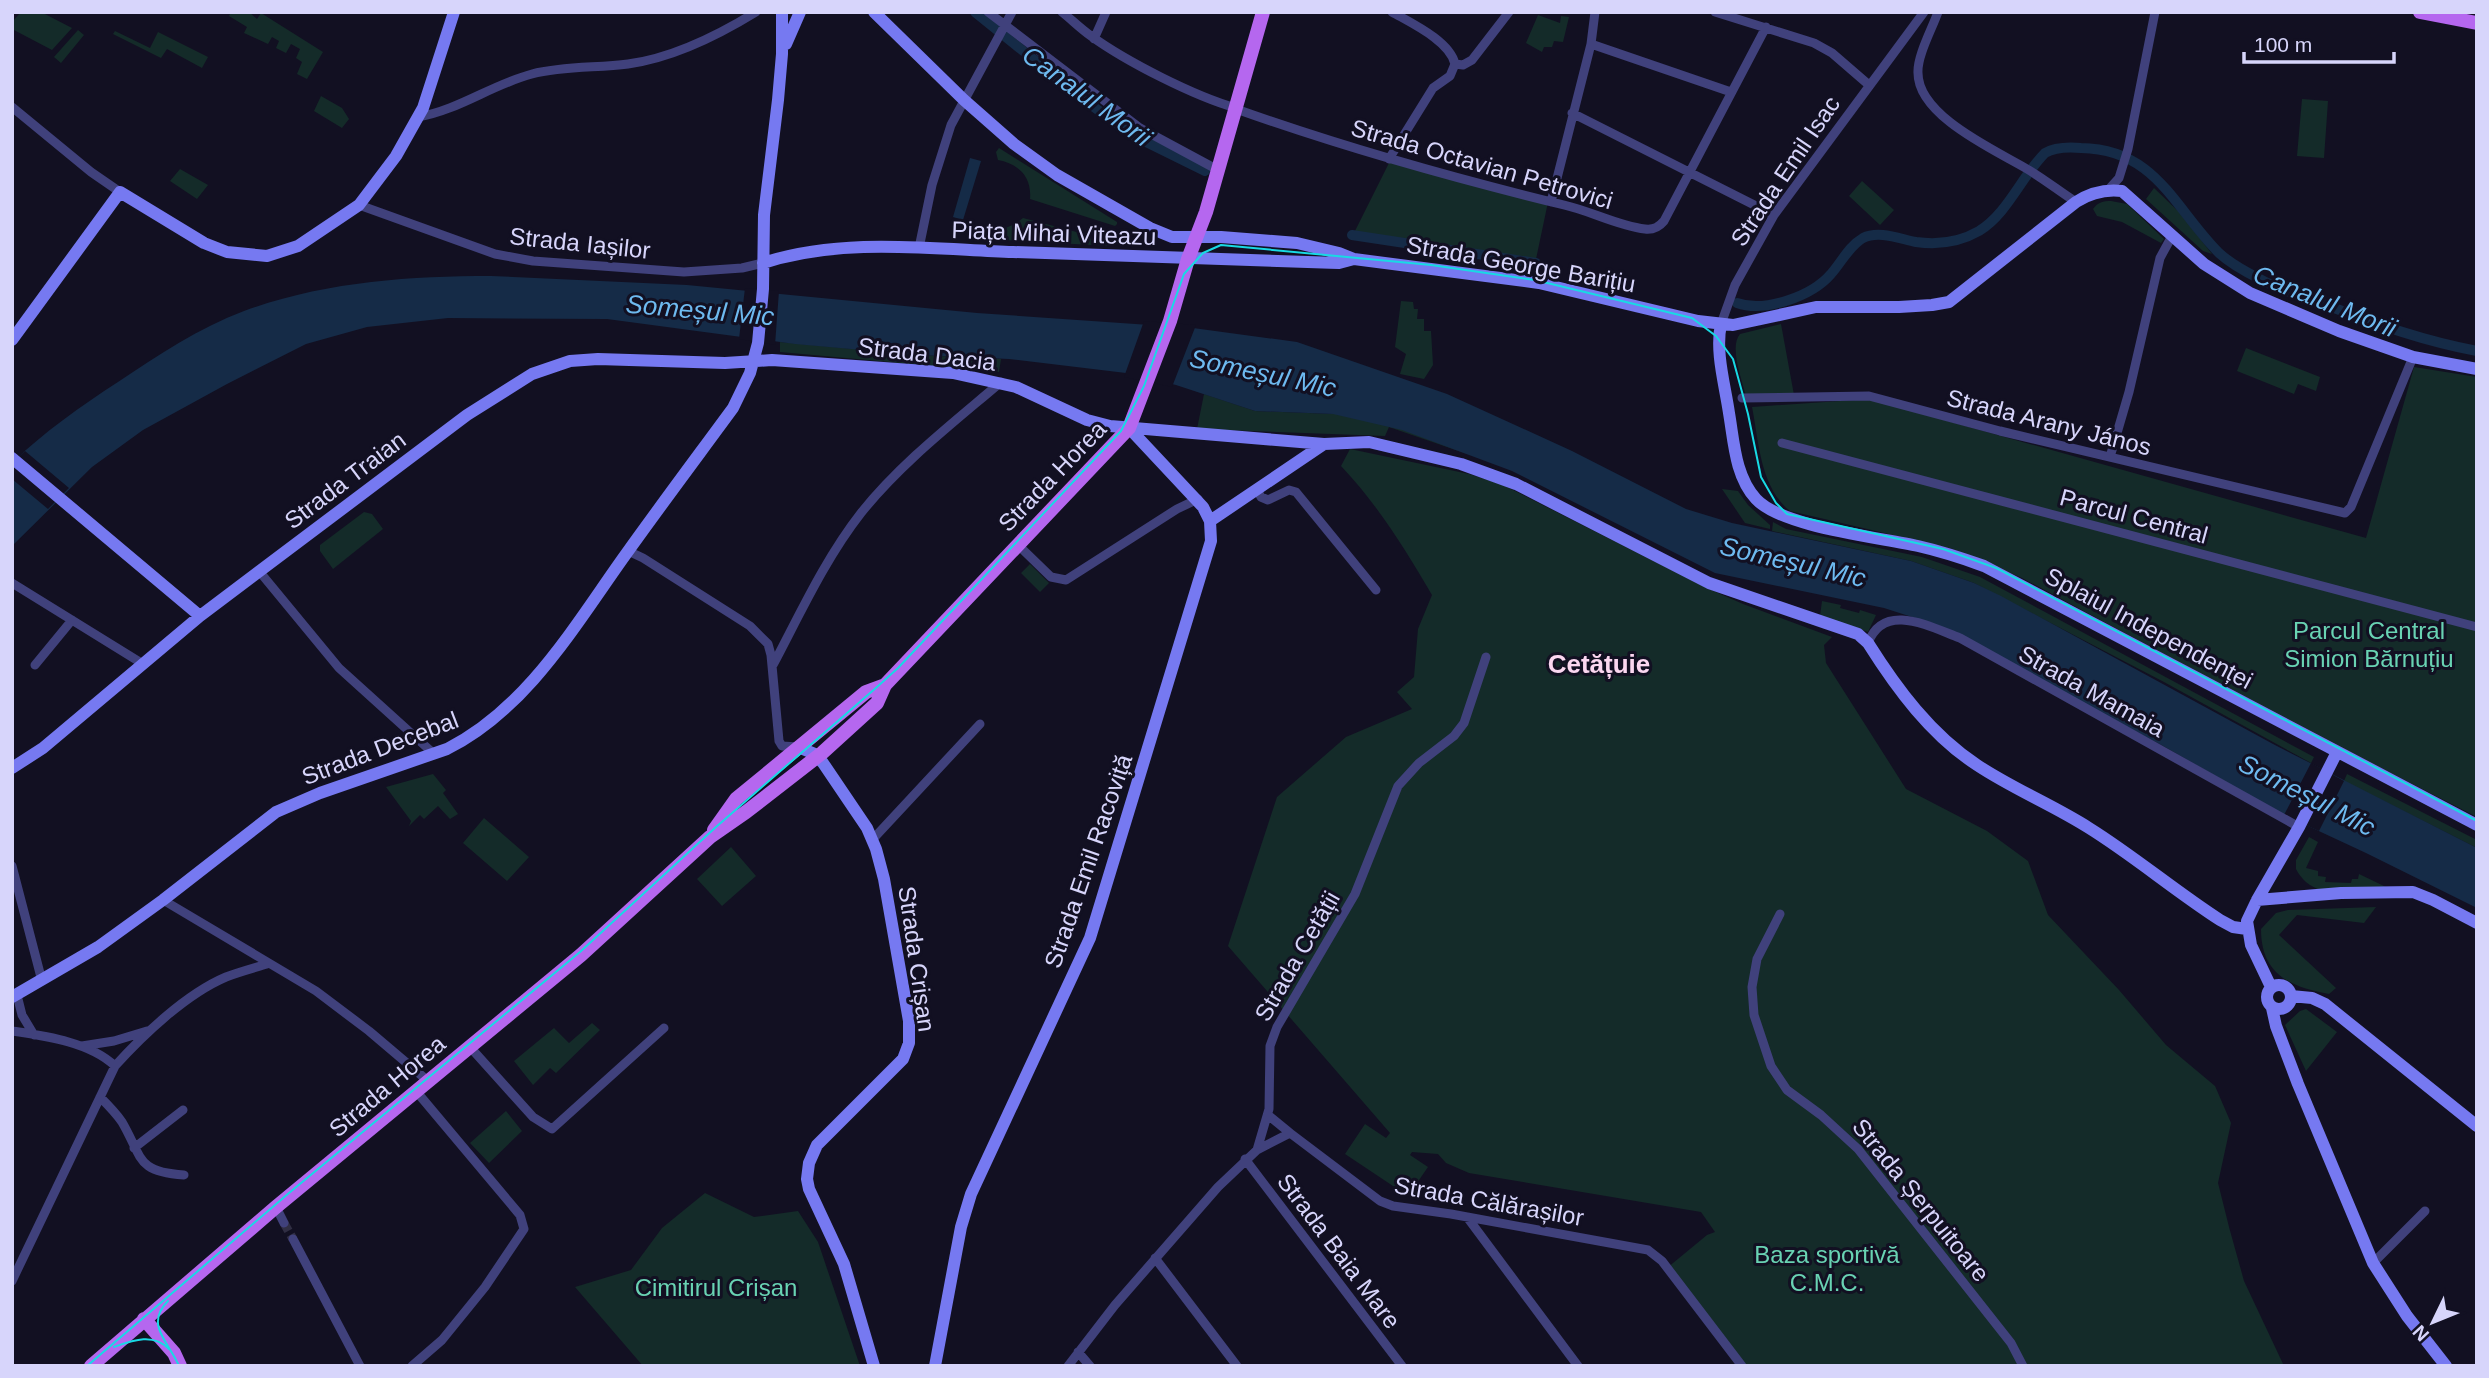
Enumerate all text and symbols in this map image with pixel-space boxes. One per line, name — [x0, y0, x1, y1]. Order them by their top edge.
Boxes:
scale bar — [2244, 21, 2394, 65]
text: 100 m — [2254, 33, 2312, 56]
water label: Canalul Morii — [1017, 39, 1158, 153]
street label: Strada Emil Isac — [1725, 91, 1845, 251]
street label: Strada Octavian Petrovici — [1348, 114, 1616, 214]
street label: Piața Mihai Viteazu — [951, 216, 1157, 250]
street label: Strada Iașilor — [508, 222, 652, 264]
street label: Strada George Barițiu — [1404, 231, 1638, 297]
water label: Canalul Morii — [2249, 259, 2402, 344]
water label: Someșul Mic — [625, 289, 775, 331]
street label: Strada Dacia — [856, 332, 998, 376]
water label: Someșul Mic — [1187, 343, 1339, 403]
street label: Strada Arany János — [1944, 384, 2154, 460]
street label: Strada Horea — [993, 415, 1112, 537]
street label: Strada Traian — [279, 426, 411, 534]
street label: Parcul Central — [2057, 483, 2211, 549]
water label: Someșul Mic — [1717, 531, 1869, 593]
street label: Splaiul Independenței — [2041, 562, 2257, 694]
park label: Parcul Central Simion Bărnuțiu — [2284, 617, 2454, 672]
street label: Strada Mamaia — [2014, 640, 2170, 743]
district label: Cetățuie — [1548, 649, 1650, 679]
street label: Strada Decebal — [298, 706, 462, 790]
water label: Someșul Mic — [2234, 748, 2380, 842]
street label: Strada Emil Racoviță — [1039, 750, 1137, 971]
street label: Strada Crișan — [893, 884, 941, 1034]
street label: Strada Cetății — [1249, 886, 1345, 1026]
street label: Strada Horea — [324, 1029, 451, 1142]
street label: Strada Șerpuitoare — [1847, 1113, 1995, 1287]
street label: Strada Baia Mare — [1272, 1168, 1406, 1334]
street label: Strada Călărașilor — [1392, 1171, 1586, 1231]
park label: Baza sportivă C.M.C. — [1754, 1241, 1900, 1296]
park label: Cimitirul Crișan — [635, 1274, 797, 1301]
north arrow — [2398, 1287, 2468, 1357]
text: N — [2409, 1321, 2433, 1345]

